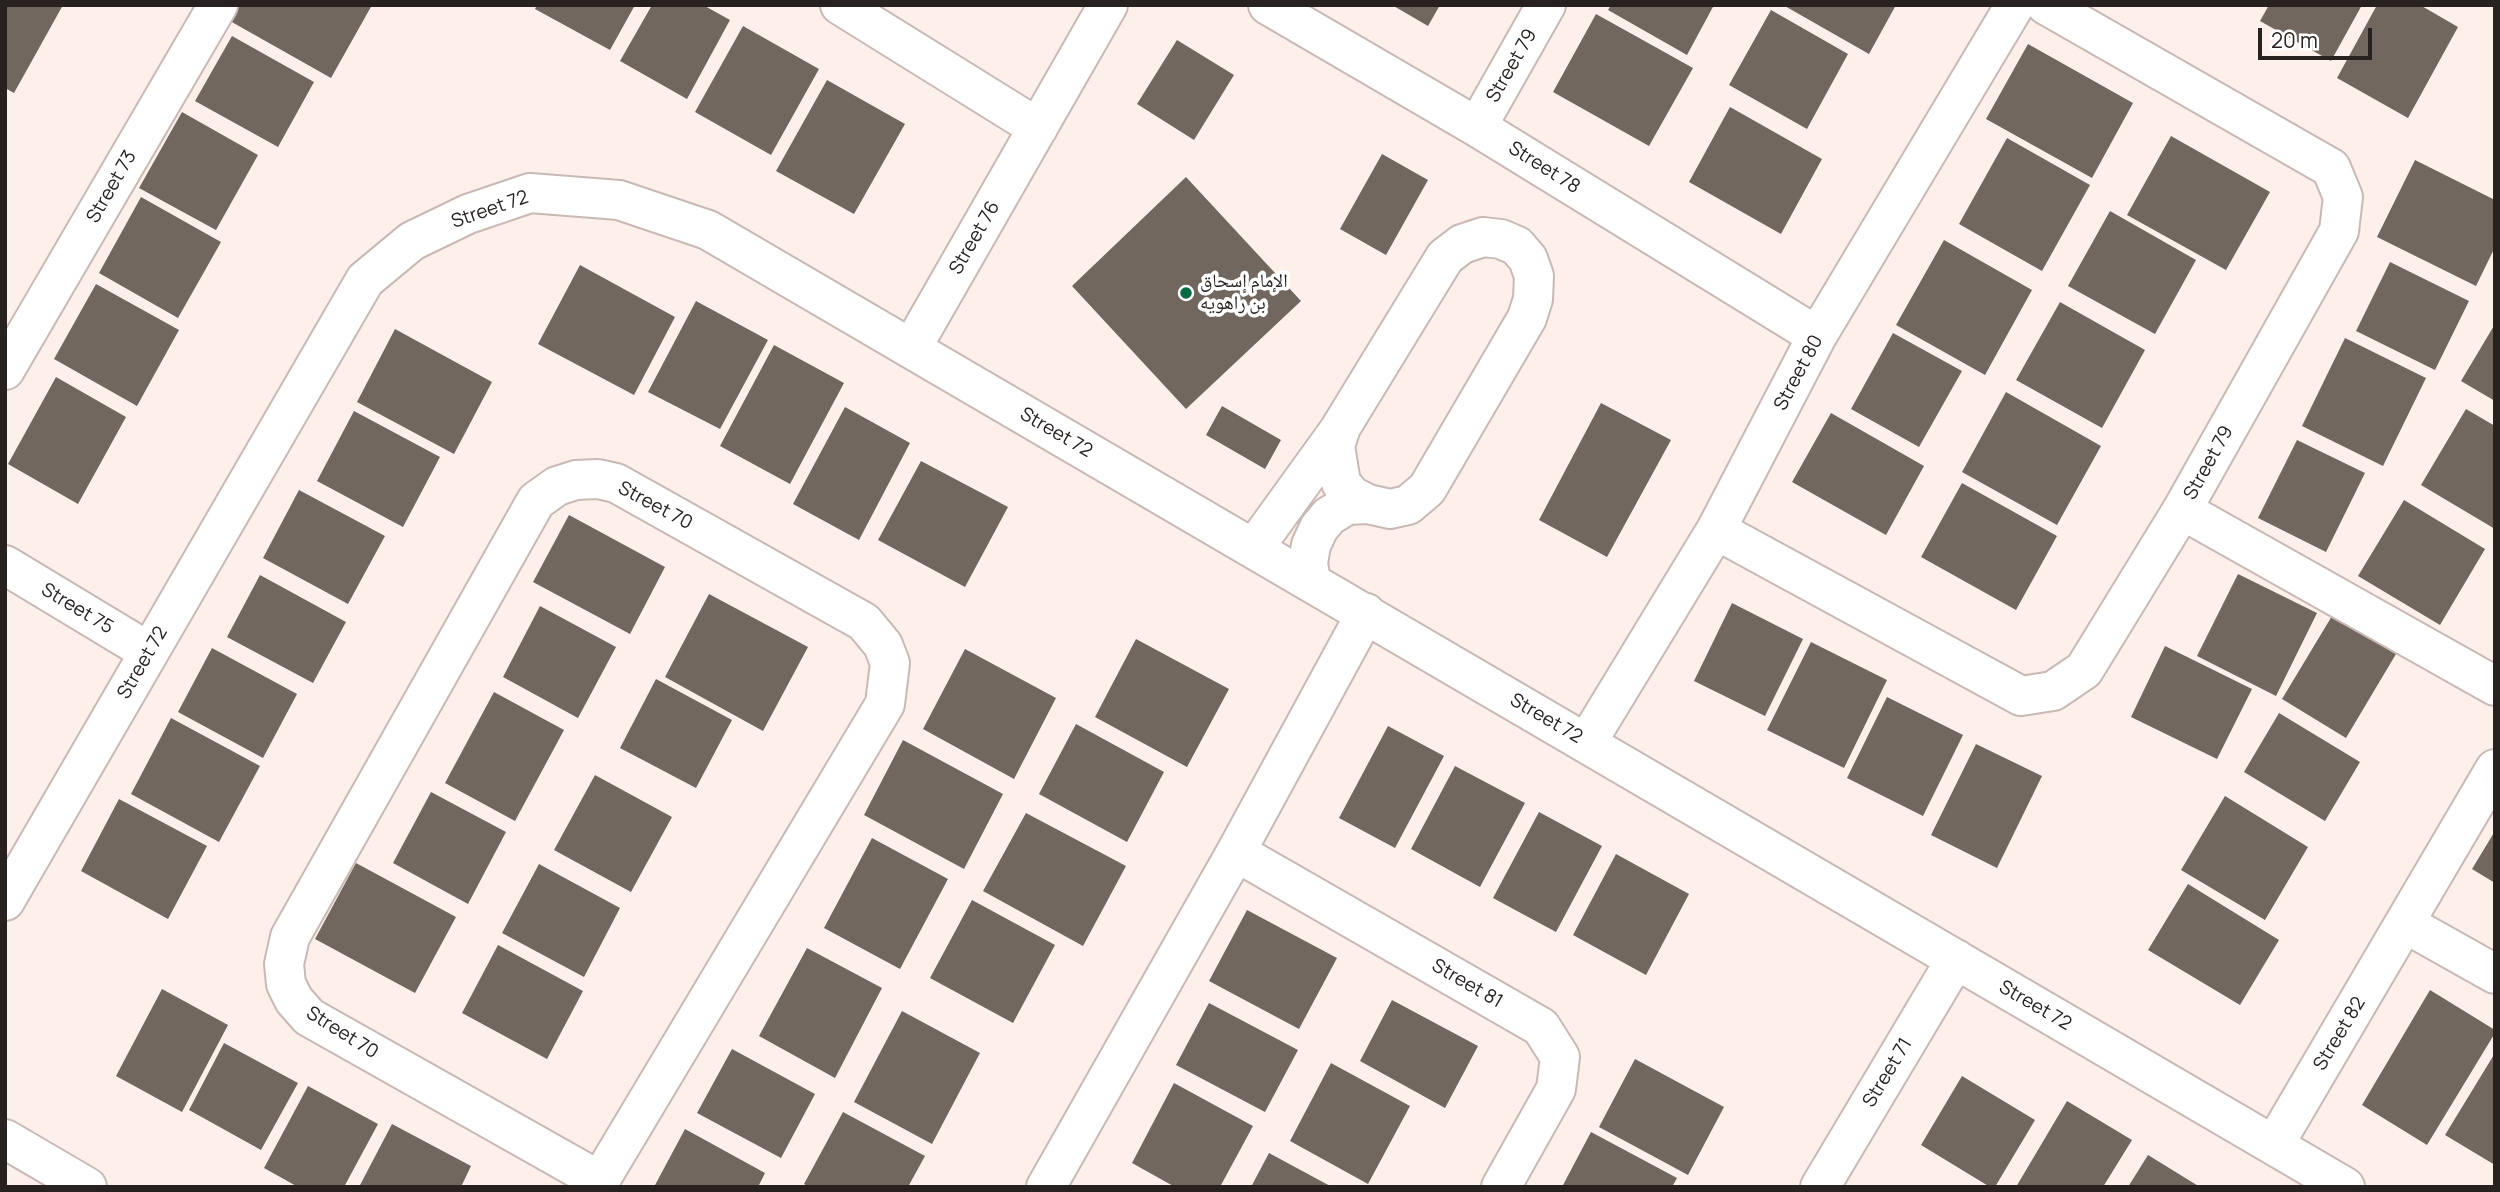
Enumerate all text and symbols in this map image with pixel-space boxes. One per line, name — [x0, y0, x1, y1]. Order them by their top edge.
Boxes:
scale bar — [2262, 14, 2376, 58]
street label: Street 79 — [1482, 25, 1542, 107]
text: 20 m — [2271, 26, 2318, 54]
street label: Street 78 — [1504, 137, 1584, 199]
street label: Street 73 — [82, 147, 142, 227]
street label: Street 72 — [448, 186, 532, 234]
street label: Street 76 — [945, 197, 1005, 279]
place label: الإمام إسحاق بن راهويه — [1200, 271, 1288, 315]
marker: الإمام إسحاق بن راهويه — [1178, 285, 1194, 301]
street label: Street 80 — [1770, 331, 1828, 415]
street label: Street 72 — [1016, 403, 1096, 463]
street label: Street 79 — [2179, 422, 2239, 504]
street label: Street 70 — [614, 477, 696, 535]
street label: Street 75 — [37, 579, 117, 639]
street label: Street 72 — [113, 623, 173, 703]
street label: Street 72 — [1506, 689, 1586, 749]
street label: Street 81 — [1428, 955, 1506, 1013]
street label: Street 72 — [1995, 976, 2075, 1036]
street label: Street 82 — [2309, 993, 2371, 1075]
street label: Street 70 — [302, 1002, 382, 1064]
street label: Street 71 — [1859, 1034, 1917, 1112]

